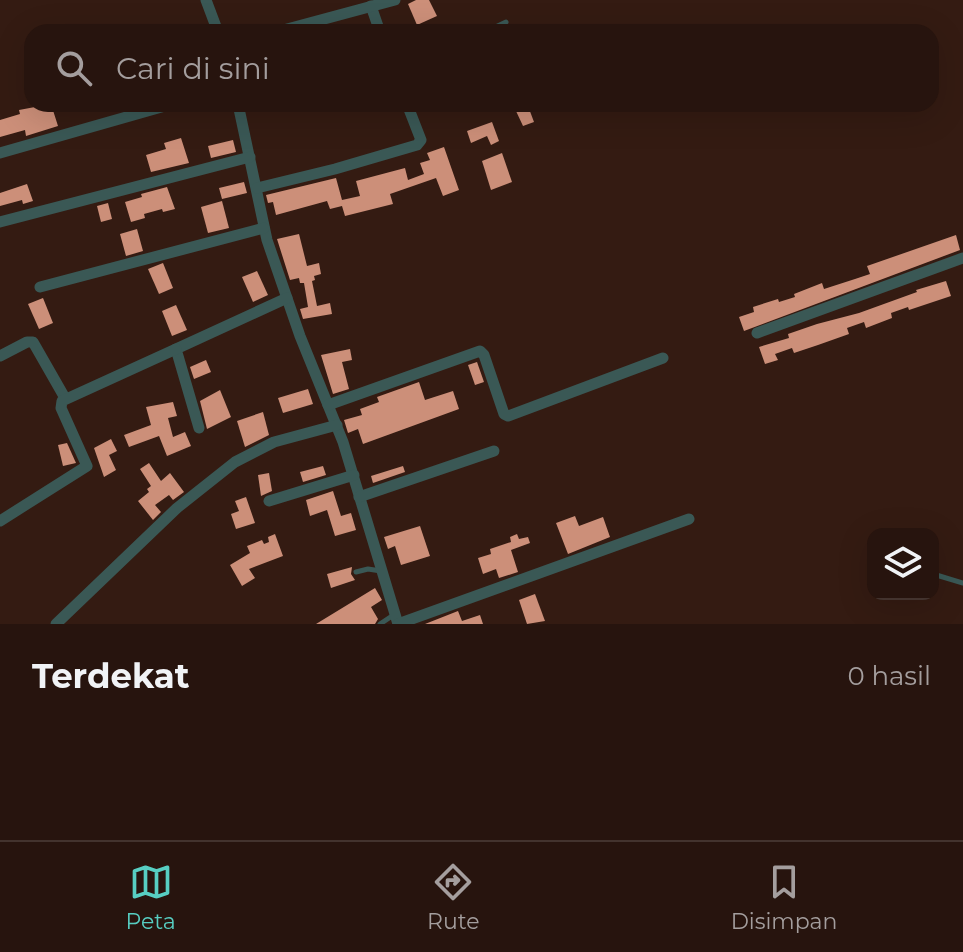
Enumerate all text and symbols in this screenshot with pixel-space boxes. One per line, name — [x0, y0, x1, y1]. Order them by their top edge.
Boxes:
search box — [24, 24, 939, 112]
icon: search — [52, 46, 96, 90]
text: Cari di sini — [116, 50, 270, 87]
map controls — [867, 528, 939, 600]
button: layers — [867, 528, 939, 600]
text: Terdekat — [32, 655, 190, 697]
text: 0 hasil — [847, 660, 931, 692]
tab: Peta — [126, 860, 176, 935]
tab: Rute — [427, 860, 479, 935]
tab: Disimpan — [731, 860, 837, 935]

